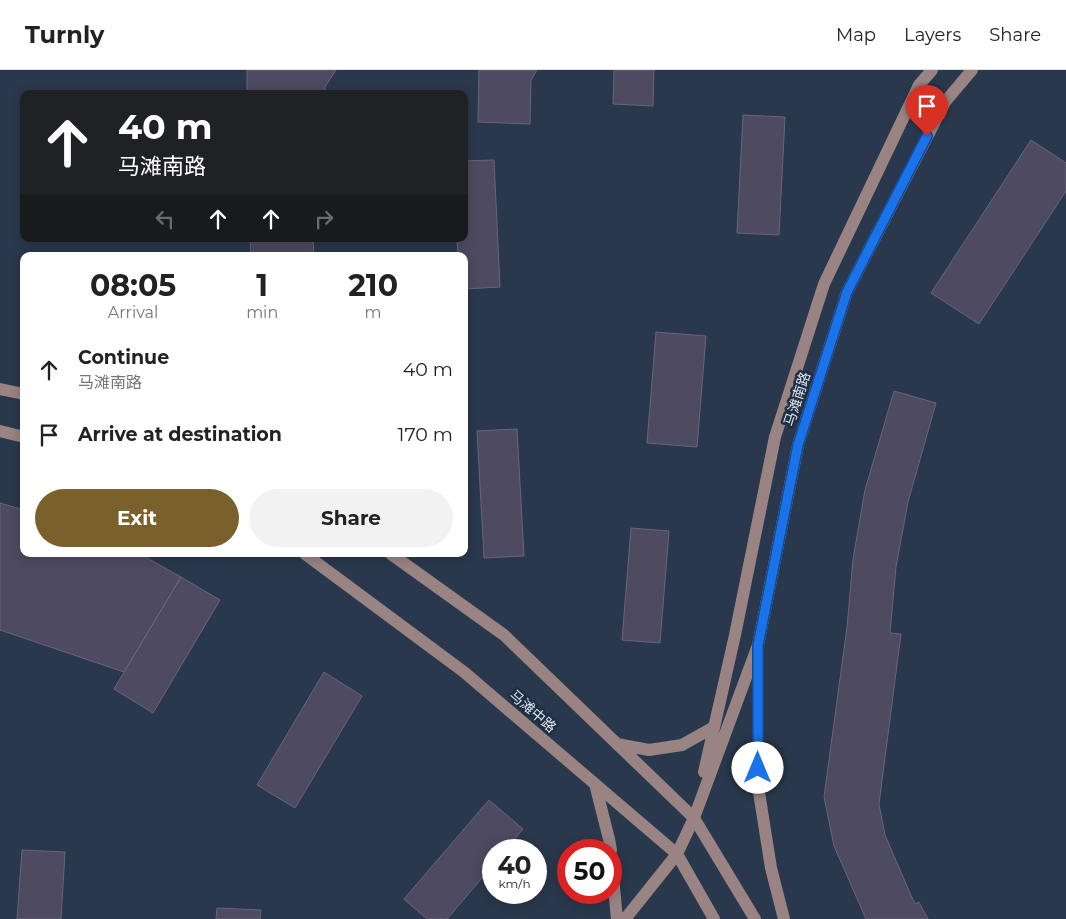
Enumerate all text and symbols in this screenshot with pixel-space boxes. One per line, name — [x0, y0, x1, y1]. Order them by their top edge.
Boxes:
text: Turnly — [25, 20, 104, 49]
text: Map — [836, 24, 876, 46]
text: Layers — [904, 24, 961, 46]
text: Share — [989, 24, 1041, 46]
pin — [906, 85, 948, 136]
icon: arrive — [913, 92, 941, 120]
text: 40 m — [118, 105, 213, 148]
icon: ahead — [35, 110, 100, 175]
text: 马滩南路 — [118, 153, 206, 180]
icon: left — [151, 205, 179, 233]
icon: ahead — [204, 205, 232, 233]
icon: ahead — [257, 205, 285, 233]
icon: right — [310, 205, 338, 233]
text: 08:05 — [90, 267, 176, 304]
text: 1 — [256, 267, 268, 304]
text: 210 — [348, 267, 398, 304]
text: Arrival — [108, 303, 158, 322]
text: min — [246, 303, 278, 322]
text: m — [365, 303, 382, 322]
text: Continue — [78, 346, 169, 369]
icon: ahead — [35, 356, 63, 384]
text: 40 m — [403, 358, 453, 381]
street label: 马滩南路 — [780, 370, 814, 428]
text: 马滩南路 — [78, 373, 142, 392]
icon: arrive — [35, 421, 63, 449]
text: Arrive at destination — [78, 423, 282, 446]
text: 170 m — [398, 423, 453, 446]
button: Exit — [35, 489, 239, 547]
button: Share — [249, 489, 453, 547]
street label: 马滩中路 — [506, 686, 560, 736]
position arrow — [731, 741, 783, 793]
speed limit sign: 50 — [557, 839, 622, 904]
text: 40 — [497, 850, 532, 880]
text: km/h — [498, 876, 531, 891]

